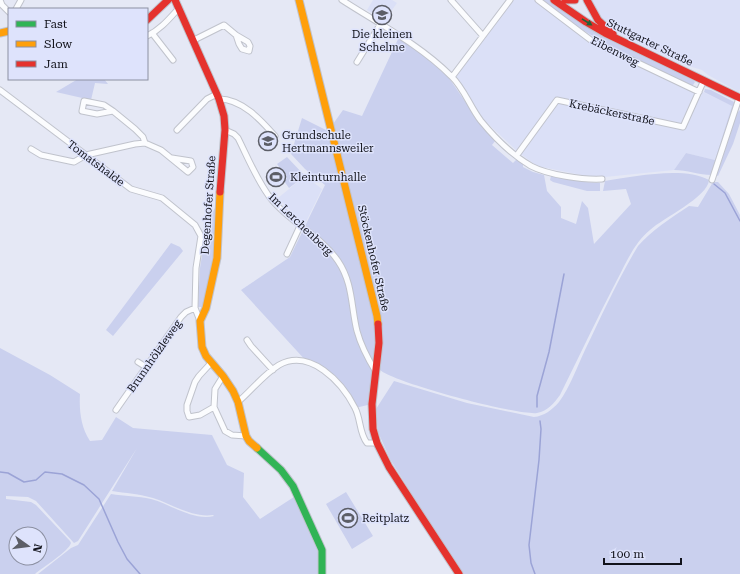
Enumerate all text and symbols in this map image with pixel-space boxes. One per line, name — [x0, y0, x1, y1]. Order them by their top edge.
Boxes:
school or university icon: Die kleinen Schelme — [371, 4, 393, 26]
legend — [8, 8, 148, 80]
street label: Stuttgarter Straße — [605, 16, 695, 69]
text: Fast — [44, 17, 68, 31]
one-way arrow — [581, 18, 592, 26]
place label: Die kleinen Schelme — [352, 28, 412, 54]
street label: Eibenweg — [589, 34, 641, 69]
text: Slow — [44, 37, 72, 51]
text: Jam — [44, 57, 68, 71]
street label: Krebäckerstraße — [568, 97, 656, 128]
place label: Grundschule Hertmannsweiler — [282, 129, 374, 155]
school or university icon: Grundschule Hertmannsweiler — [257, 130, 279, 152]
street label: Tomatshalde — [65, 138, 127, 189]
street label: Degenhofer Straße — [199, 155, 218, 255]
sports icon: Kleinturnhalle — [265, 166, 287, 188]
place label: Kleinturnhalle — [290, 171, 366, 184]
street label: Im Lerchenberg — [266, 190, 336, 259]
street label: Stöckenhofer Straße — [355, 204, 392, 313]
street label: Brunnhölzleweg — [125, 317, 185, 395]
sports icon: Reitplatz — [337, 507, 359, 529]
place label: Reitplatz — [362, 512, 409, 525]
north arrow — [8, 526, 48, 566]
scale bar — [604, 540, 681, 566]
text: N — [30, 543, 45, 554]
text: 100 m — [610, 547, 644, 561]

